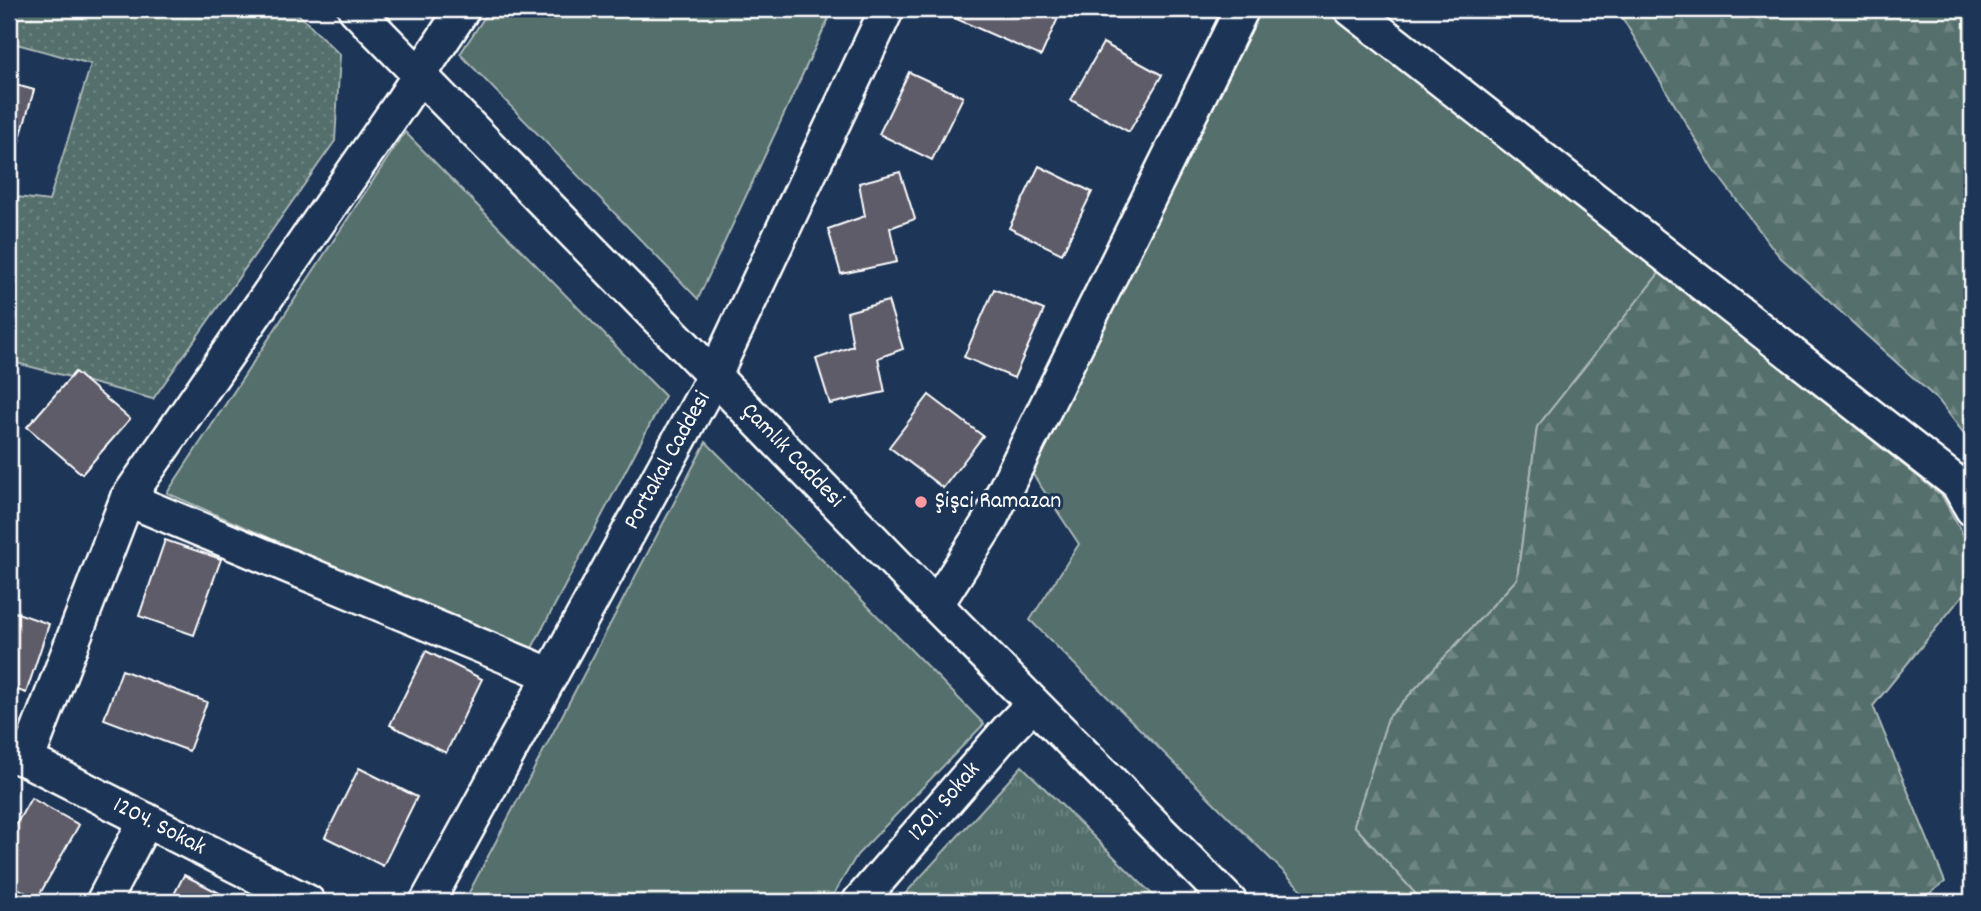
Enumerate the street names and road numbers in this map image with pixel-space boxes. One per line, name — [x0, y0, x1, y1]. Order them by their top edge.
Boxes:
street label: Portakal Caddesi — [616, 386, 720, 536]
street label: Çamlık Caddesi — [733, 396, 851, 516]
street label: 1201. Sokak — [901, 755, 989, 849]
street label: 1204. Sokak — [107, 789, 211, 865]

